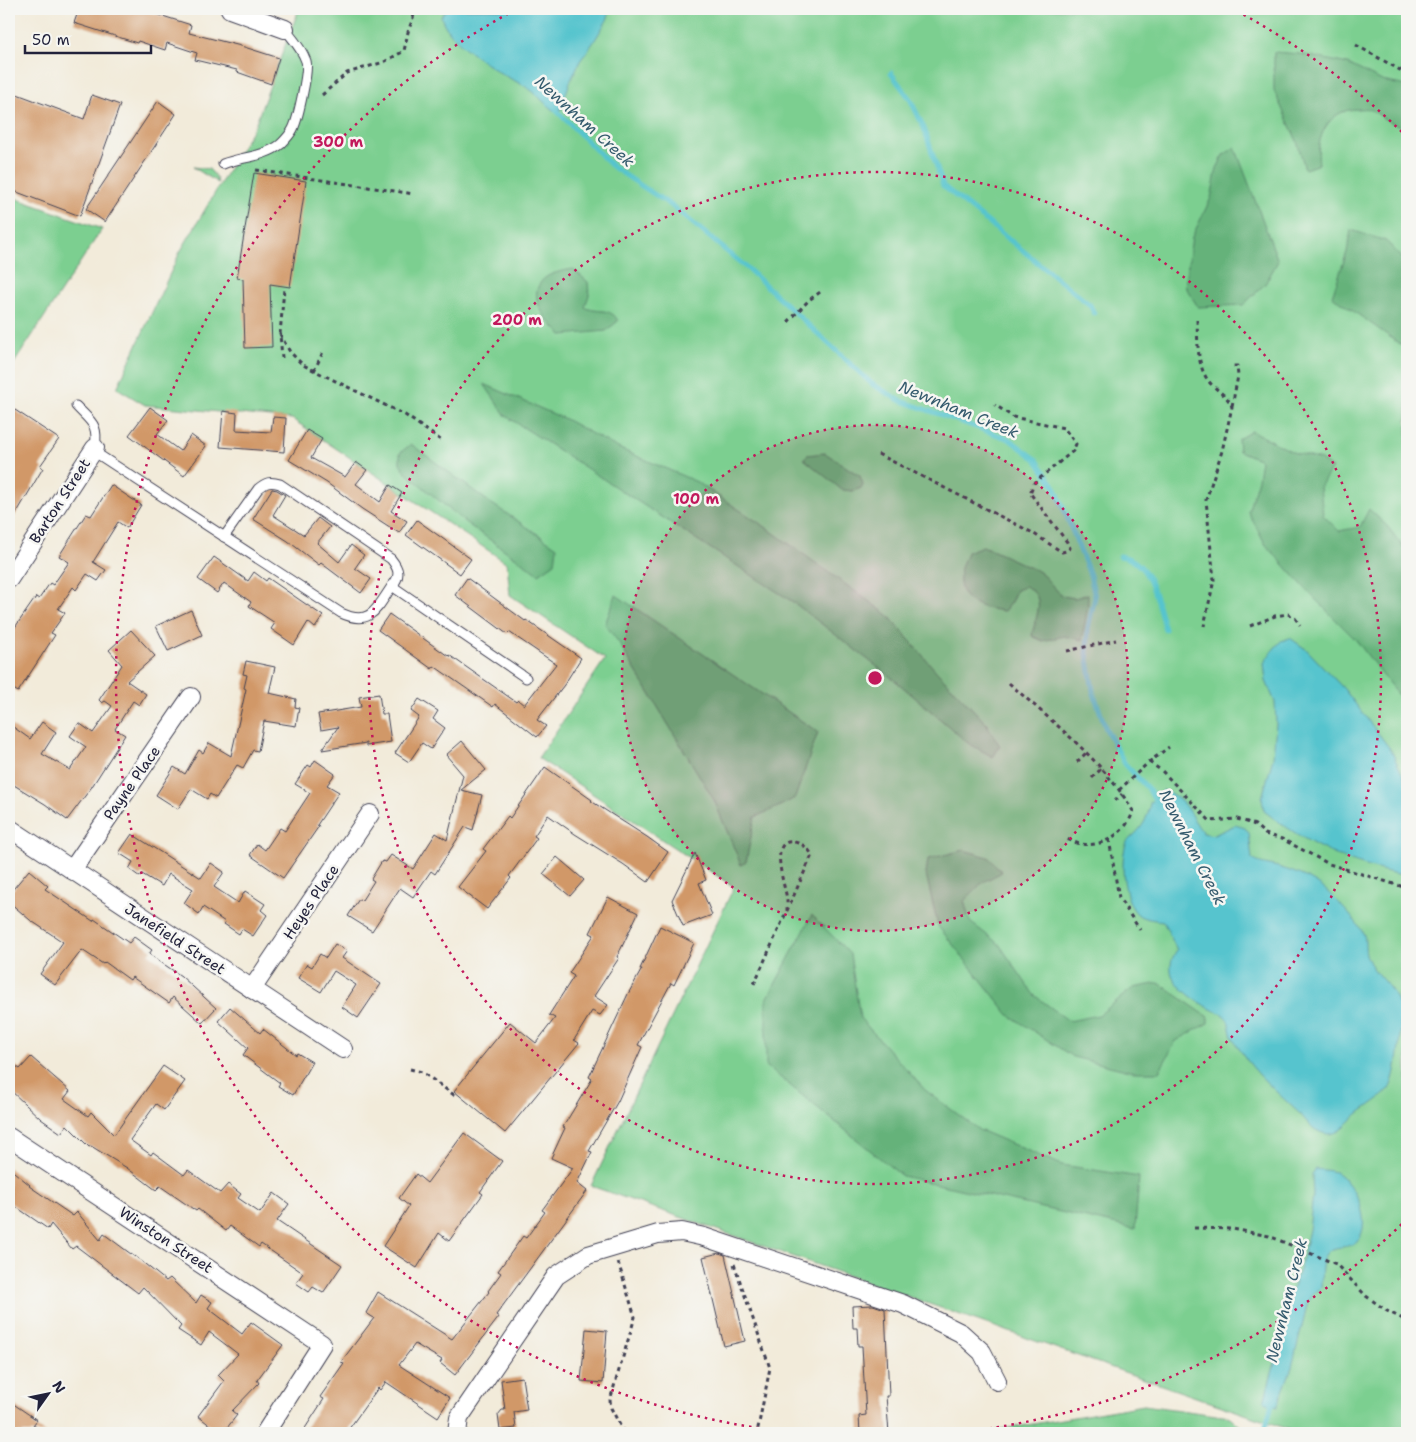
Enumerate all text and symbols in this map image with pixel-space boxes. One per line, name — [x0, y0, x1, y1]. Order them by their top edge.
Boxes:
scale bar — [25, 22, 151, 54]
text: 50 m — [32, 30, 70, 50]
water label: Newnham Creek — [530, 71, 639, 172]
text: 300 m — [313, 132, 363, 152]
text: 200 m — [492, 310, 542, 330]
water label: Newnham Creek — [896, 376, 1022, 443]
street label: Barton Street — [25, 454, 95, 548]
text: 100 m — [673, 489, 719, 509]
centre of rings — [866, 669, 884, 687]
street label: Payne Place — [99, 742, 165, 824]
water label: Newnham Creek — [1154, 786, 1231, 909]
street label: Heyes Place — [278, 860, 344, 944]
street label: Janefield Street — [121, 899, 229, 979]
street label: Winston Street — [115, 1202, 217, 1278]
water label: Newnham Creek — [1261, 1236, 1312, 1364]
north arrow — [22, 1370, 72, 1420]
text: N — [48, 1377, 69, 1396]

